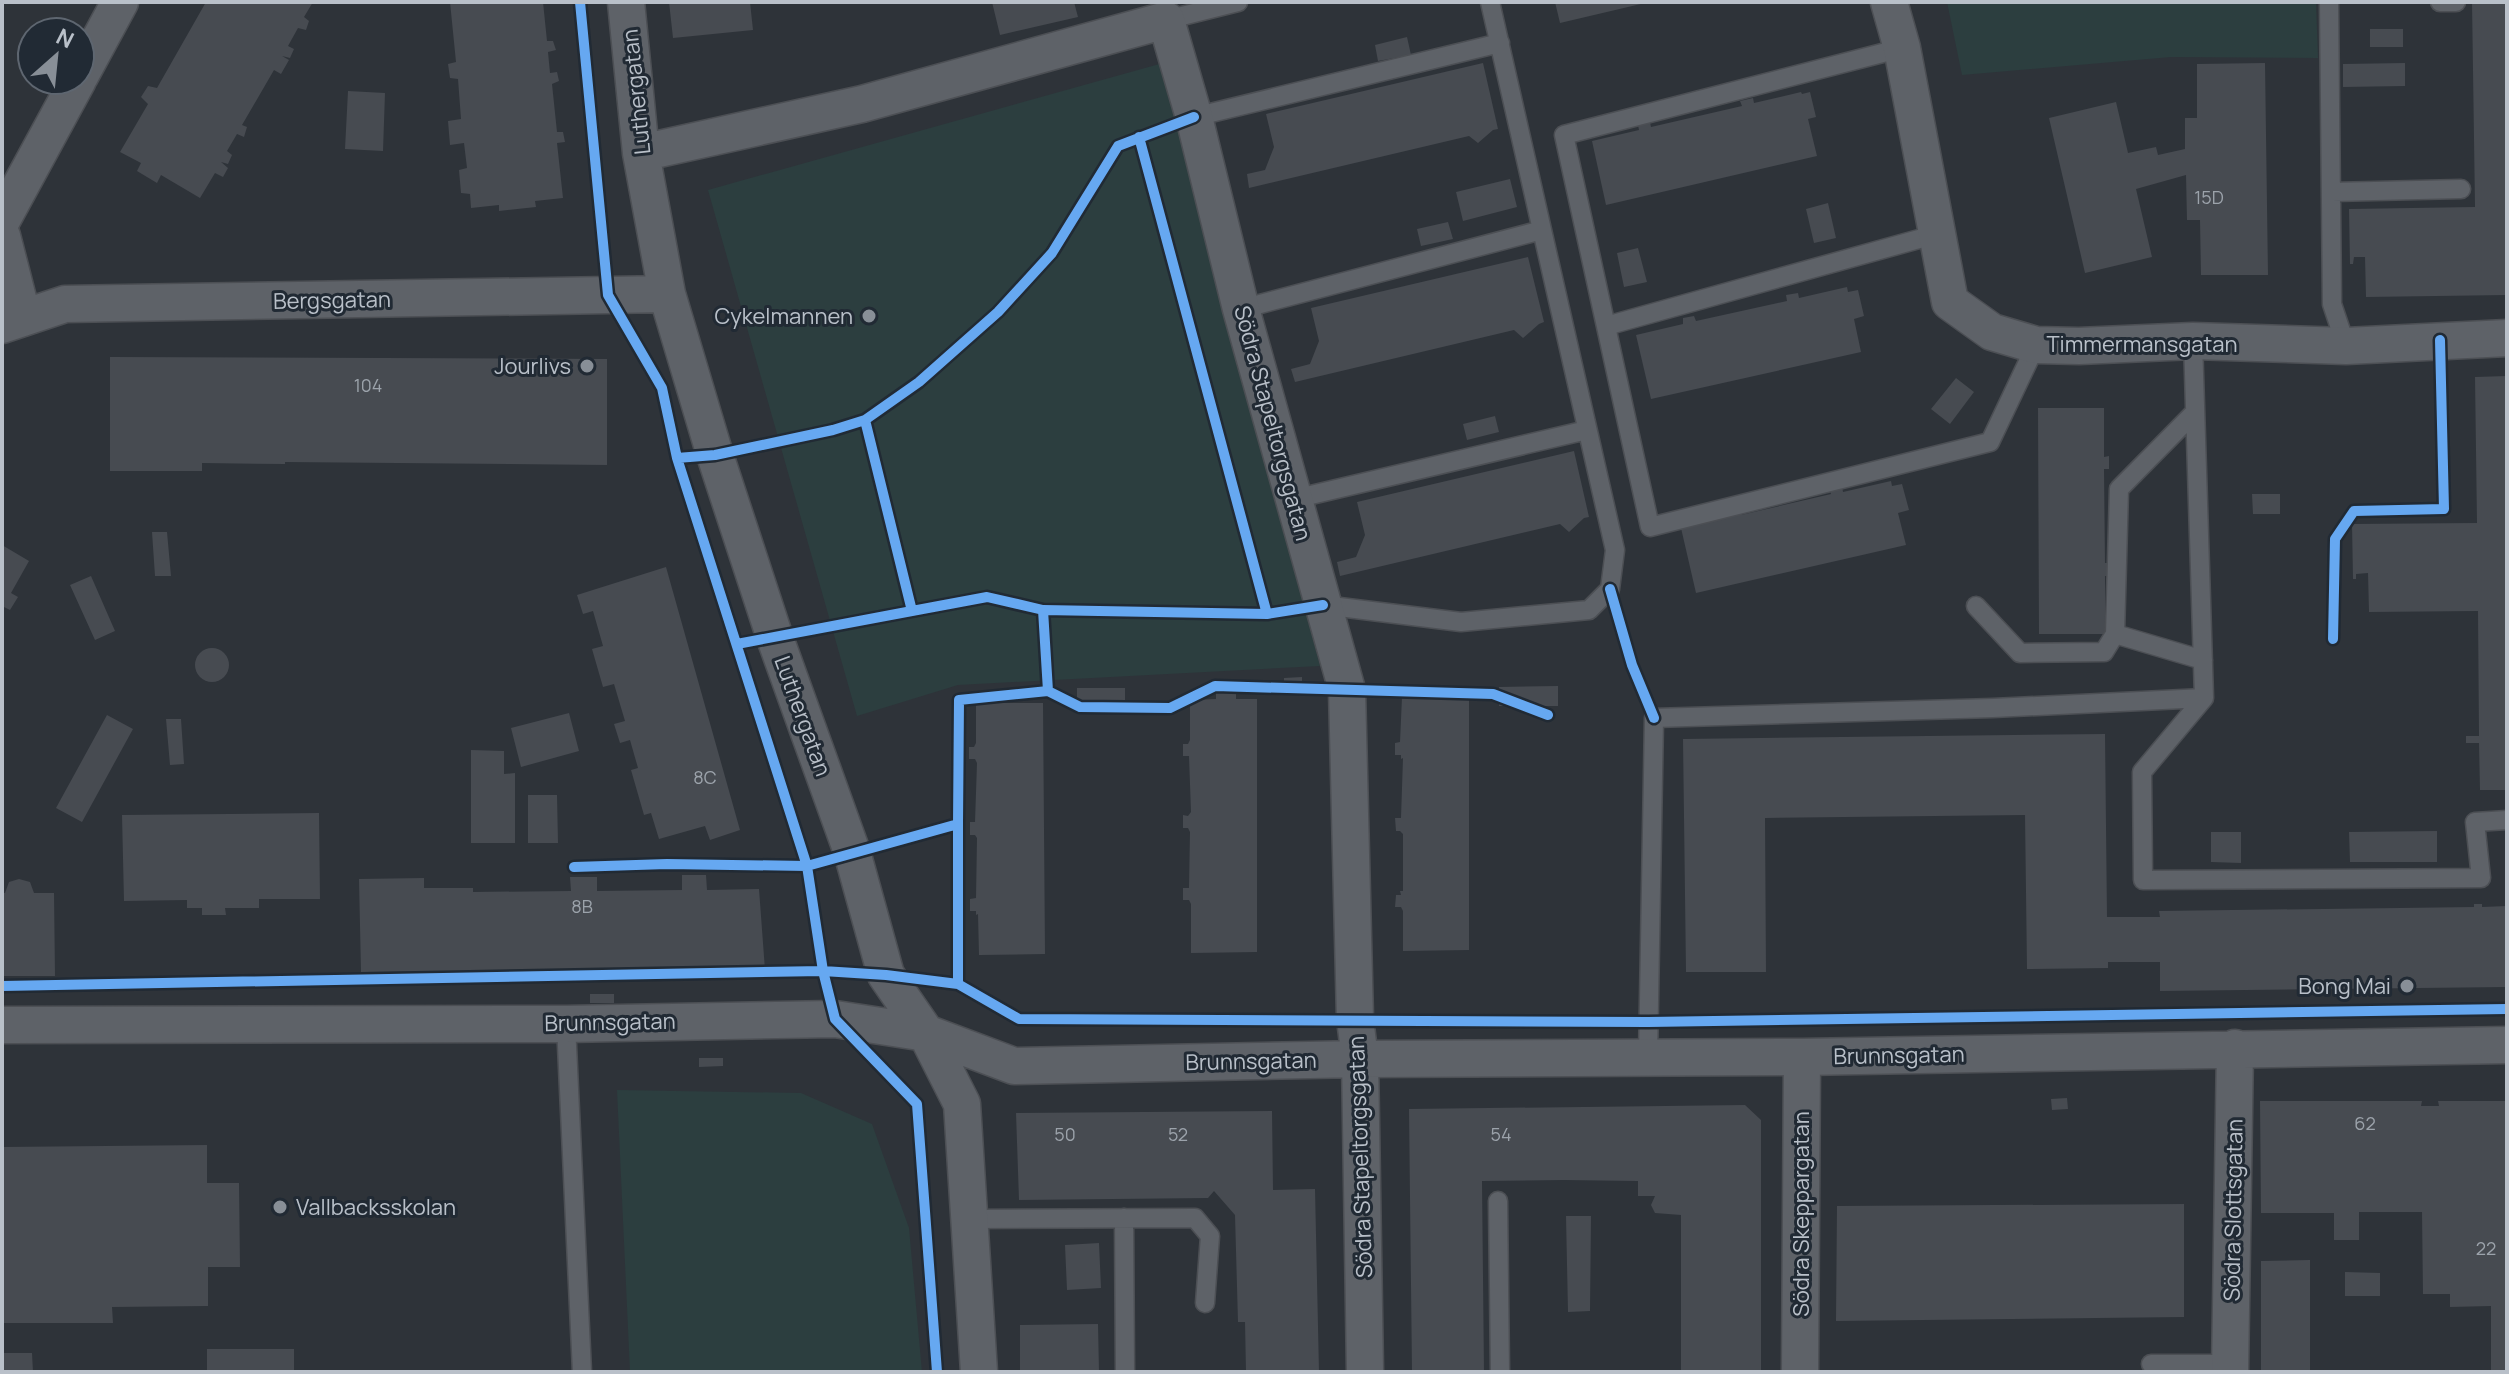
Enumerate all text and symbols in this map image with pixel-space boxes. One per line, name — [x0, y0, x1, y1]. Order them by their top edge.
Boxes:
north arrow — [16, 16, 96, 96]
text: N — [51, 21, 79, 55]
street label: Luthergatan — [615, 28, 657, 156]
house number: 15D — [2194, 185, 2224, 209]
street label: Bergsgatan — [273, 284, 391, 316]
place label: Cykelmannen — [714, 301, 853, 331]
street label: Södra Stapeltorgsgatan — [1227, 302, 1319, 544]
marker: Cykelmannen — [860, 307, 878, 325]
street label: Timmermansgatan — [2046, 329, 2238, 359]
place label: Jourlivs — [494, 351, 571, 381]
marker: Jourlivs — [578, 357, 596, 375]
house number: 104 — [354, 373, 382, 397]
street label: Luthergatan — [767, 652, 839, 780]
house number: 8C — [693, 765, 717, 789]
house number: 8B — [571, 894, 593, 918]
place label: Bong Mai — [2298, 971, 2391, 1001]
marker: Bong Mai — [2398, 977, 2416, 995]
street label: Brunnsgatan — [544, 1006, 676, 1038]
street label: Södra Stapeltorgsgatan — [1341, 1035, 1379, 1279]
street label: Brunnsgatan — [1833, 1039, 1965, 1071]
street label: Brunnsgatan — [1185, 1045, 1317, 1077]
street label: Södra Skeppargatan — [1786, 1111, 1816, 1317]
house number: 62 — [2354, 1111, 2376, 1135]
street label: Södra Slottsgatan — [2216, 1118, 2250, 1302]
house number: 50 — [1054, 1122, 1076, 1146]
house number: 52 — [1168, 1122, 1188, 1146]
house number: 54 — [1490, 1122, 1512, 1146]
place label: Vallbacksskolan — [296, 1192, 456, 1222]
marker: Vallbacksskolan — [271, 1198, 289, 1216]
house number: 22 — [2476, 1236, 2496, 1260]

